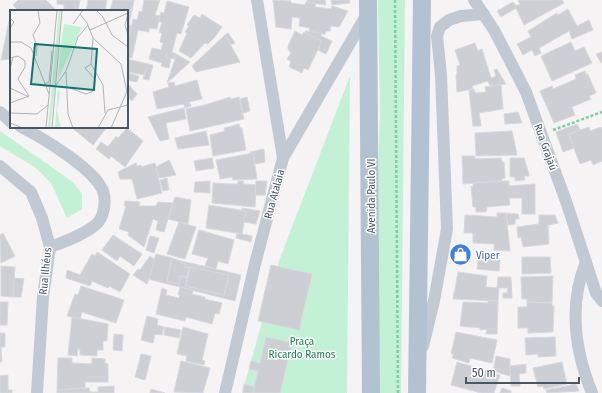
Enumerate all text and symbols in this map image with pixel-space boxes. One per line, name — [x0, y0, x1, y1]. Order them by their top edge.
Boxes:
inset map — [10, 10, 128, 128]
street label: Rua Grajaú — [531, 122, 560, 172]
street label: Avenida Paulo VI — [365, 159, 378, 233]
street label: Rua Atalaia — [262, 168, 287, 220]
shop icon: Viper — [448, 242, 474, 268]
street label: Rua Ilhéus — [37, 247, 54, 295]
place label: Viper — [476, 249, 500, 262]
park label: Praça Ricardo Ramos — [269, 335, 336, 361]
scale bar — [466, 359, 579, 385]
text: 50 m — [472, 366, 496, 380]

